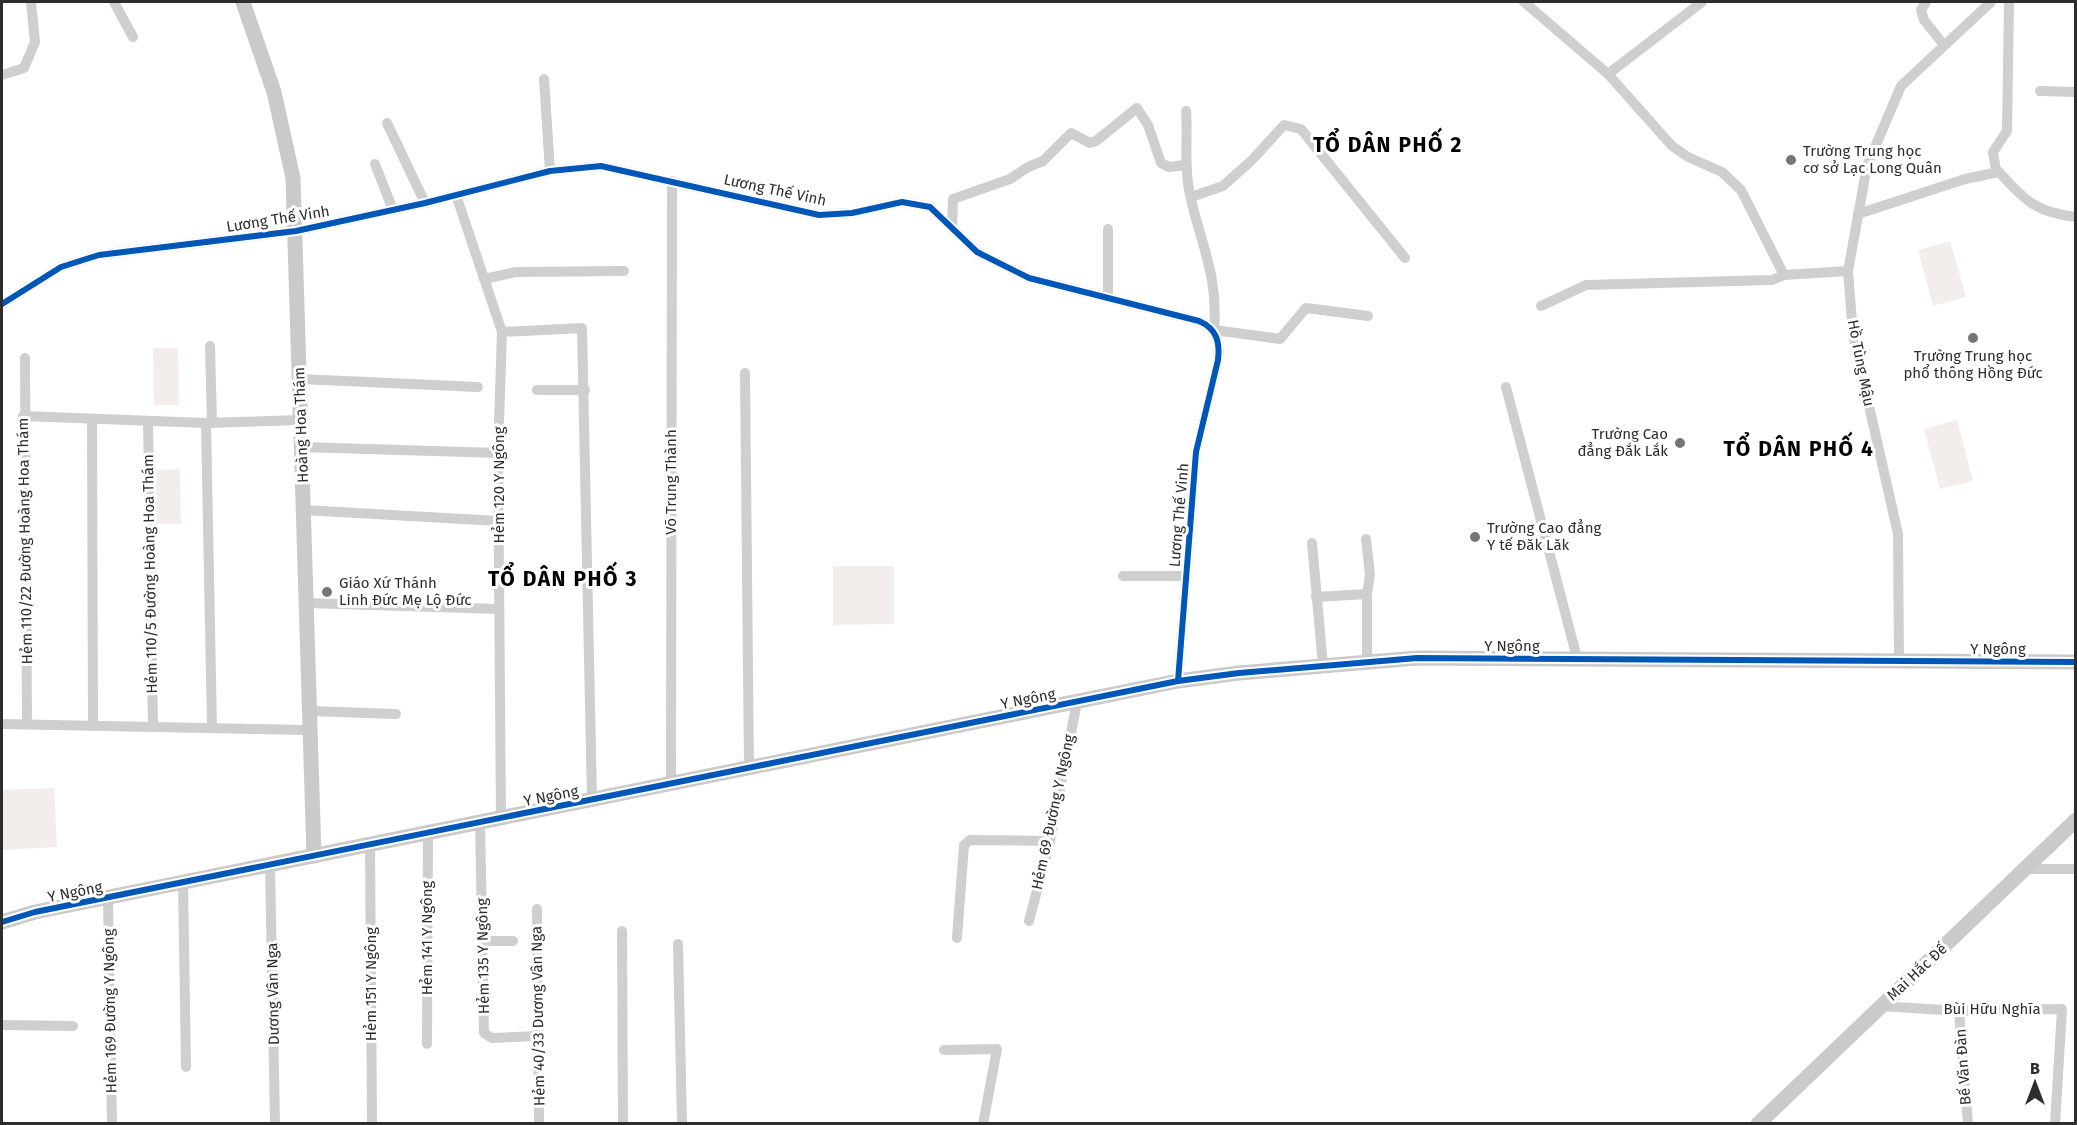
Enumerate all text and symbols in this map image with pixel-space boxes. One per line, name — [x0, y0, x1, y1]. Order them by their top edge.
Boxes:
district label: TỔ DÂN PHỐ 2 — [1313, 127, 1463, 158]
place label: Trường Trung học cơ sở Lạc Long Quân — [1803, 142, 1942, 177]
marker: Trường Trung học cơ sở Lạc Long Quân — [1784, 153, 1798, 167]
street label: Lương Thế Vinh — [722, 170, 828, 210]
street label: Lương Thế Vinh — [225, 202, 331, 236]
street label: Hồ Tùng Mậu — [1844, 318, 1878, 408]
marker: Trường Trung học phổ thông Hồng Đức — [1966, 331, 1980, 345]
place label: Trường Trung học phổ thông Hồng Đức — [1903, 347, 2043, 382]
street label: Hoàng Hoa Thám — [290, 367, 312, 483]
street label: Hẻm 110/22 Đường Hoàng Hoa Thám — [14, 418, 36, 664]
place label: Trường Cao đẳng Đắk Lắk — [1578, 425, 1668, 460]
street label: Hẻm 120 Y Ngông — [490, 426, 508, 543]
street label: Võ Trung Thành — [662, 429, 680, 535]
district label: TỔ DÂN PHỐ 4 — [1724, 431, 1874, 462]
marker: Trường Cao đẳng Đắk Lắk — [1673, 436, 1687, 450]
street label: Hẻm 110/5 Đường Hoàng Hoa Thám — [139, 454, 161, 694]
street label: Lương Thế Vinh — [1165, 462, 1193, 568]
place label: Trường Cao đẳng Y tế Đăk Lăk — [1487, 519, 1601, 554]
marker: Trường Cao đẳng Y tế Đăk Lăk — [1468, 530, 1482, 544]
district label: TỔ DÂN PHỐ 3 — [488, 561, 638, 592]
place label: Giáo Xứ Thánh Linh Đức Mẹ Lộ Đức — [339, 574, 471, 609]
marker: Giáo Xứ Thánh Linh Đức Mẹ Lộ Đức — [320, 585, 334, 599]
street label: Y Ngông — [1484, 637, 1540, 655]
street label: Y Ngông — [1970, 640, 2026, 658]
street label: Y Ngông — [999, 685, 1057, 713]
street label: Hẻm 69 Đường Y Ngông — [1028, 733, 1078, 891]
street label: Y Ngông — [522, 782, 580, 810]
street label: Y Ngông — [46, 878, 104, 906]
street label: Hẻm 141 Y Ngông — [418, 880, 436, 995]
street label: Hẻm 135 Y Ngông — [473, 898, 493, 1014]
street label: Hẻm 40/33 Dương Vân Nga — [527, 926, 549, 1106]
street label: Hẻm 151 Y Ngông — [362, 927, 380, 1041]
street label: Hẻm 169 Đường Y Ngông — [100, 928, 120, 1094]
street label: Mai Hắc Đế — [1883, 939, 1951, 1004]
street label: Dương Vân Nga — [263, 943, 283, 1045]
street label: Bùi Hữu Nghĩa — [1943, 1000, 2041, 1018]
street label: Bế Văn Đàn — [1951, 1028, 1975, 1106]
north arrow — [2005, 1053, 2065, 1113]
text: B — [2030, 1059, 2040, 1078]

